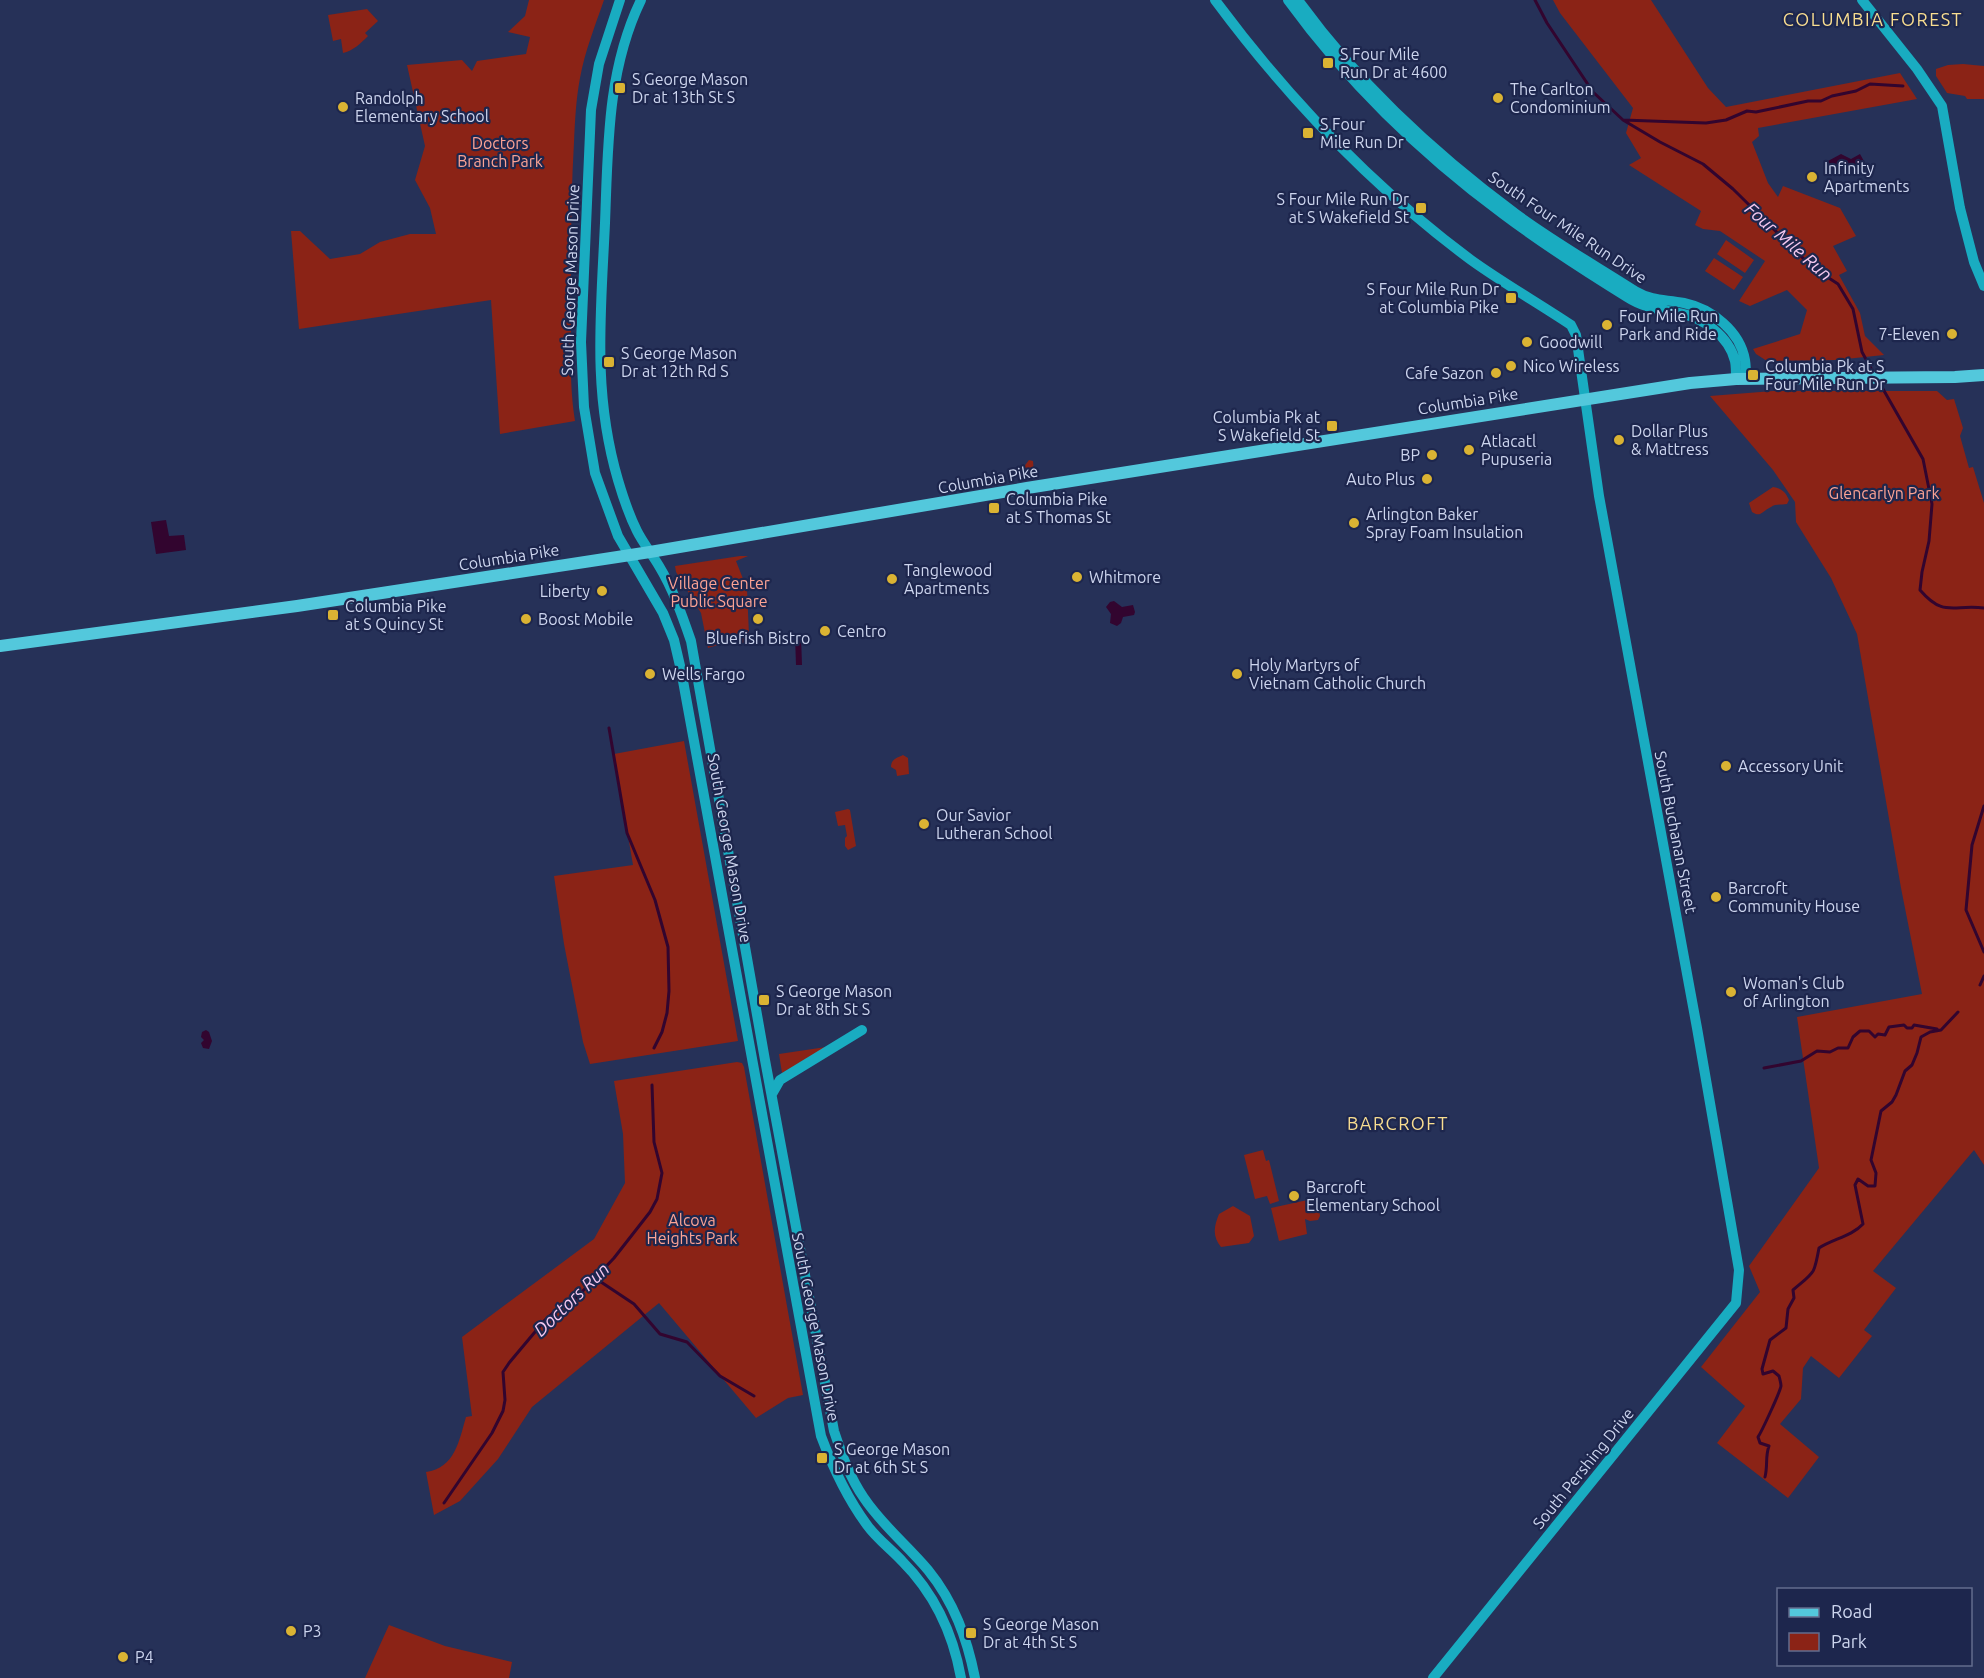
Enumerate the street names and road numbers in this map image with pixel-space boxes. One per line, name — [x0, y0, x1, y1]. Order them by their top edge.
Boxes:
street label: South Four Mile Run Drive — [1486, 167, 1650, 287]
street label: South George Mason Drive — [558, 184, 582, 376]
street label: Columbia Pike — [1416, 384, 1520, 418]
street label: Columbia Pike — [936, 461, 1040, 497]
street label: Columbia Pike — [457, 540, 561, 574]
street label: South Buchanan Street — [1651, 749, 1701, 915]
street label: South George Mason Drive — [705, 752, 755, 944]
street label: South George Mason Drive — [789, 1231, 843, 1423]
street label: South Pershing Drive — [1529, 1404, 1637, 1532]

